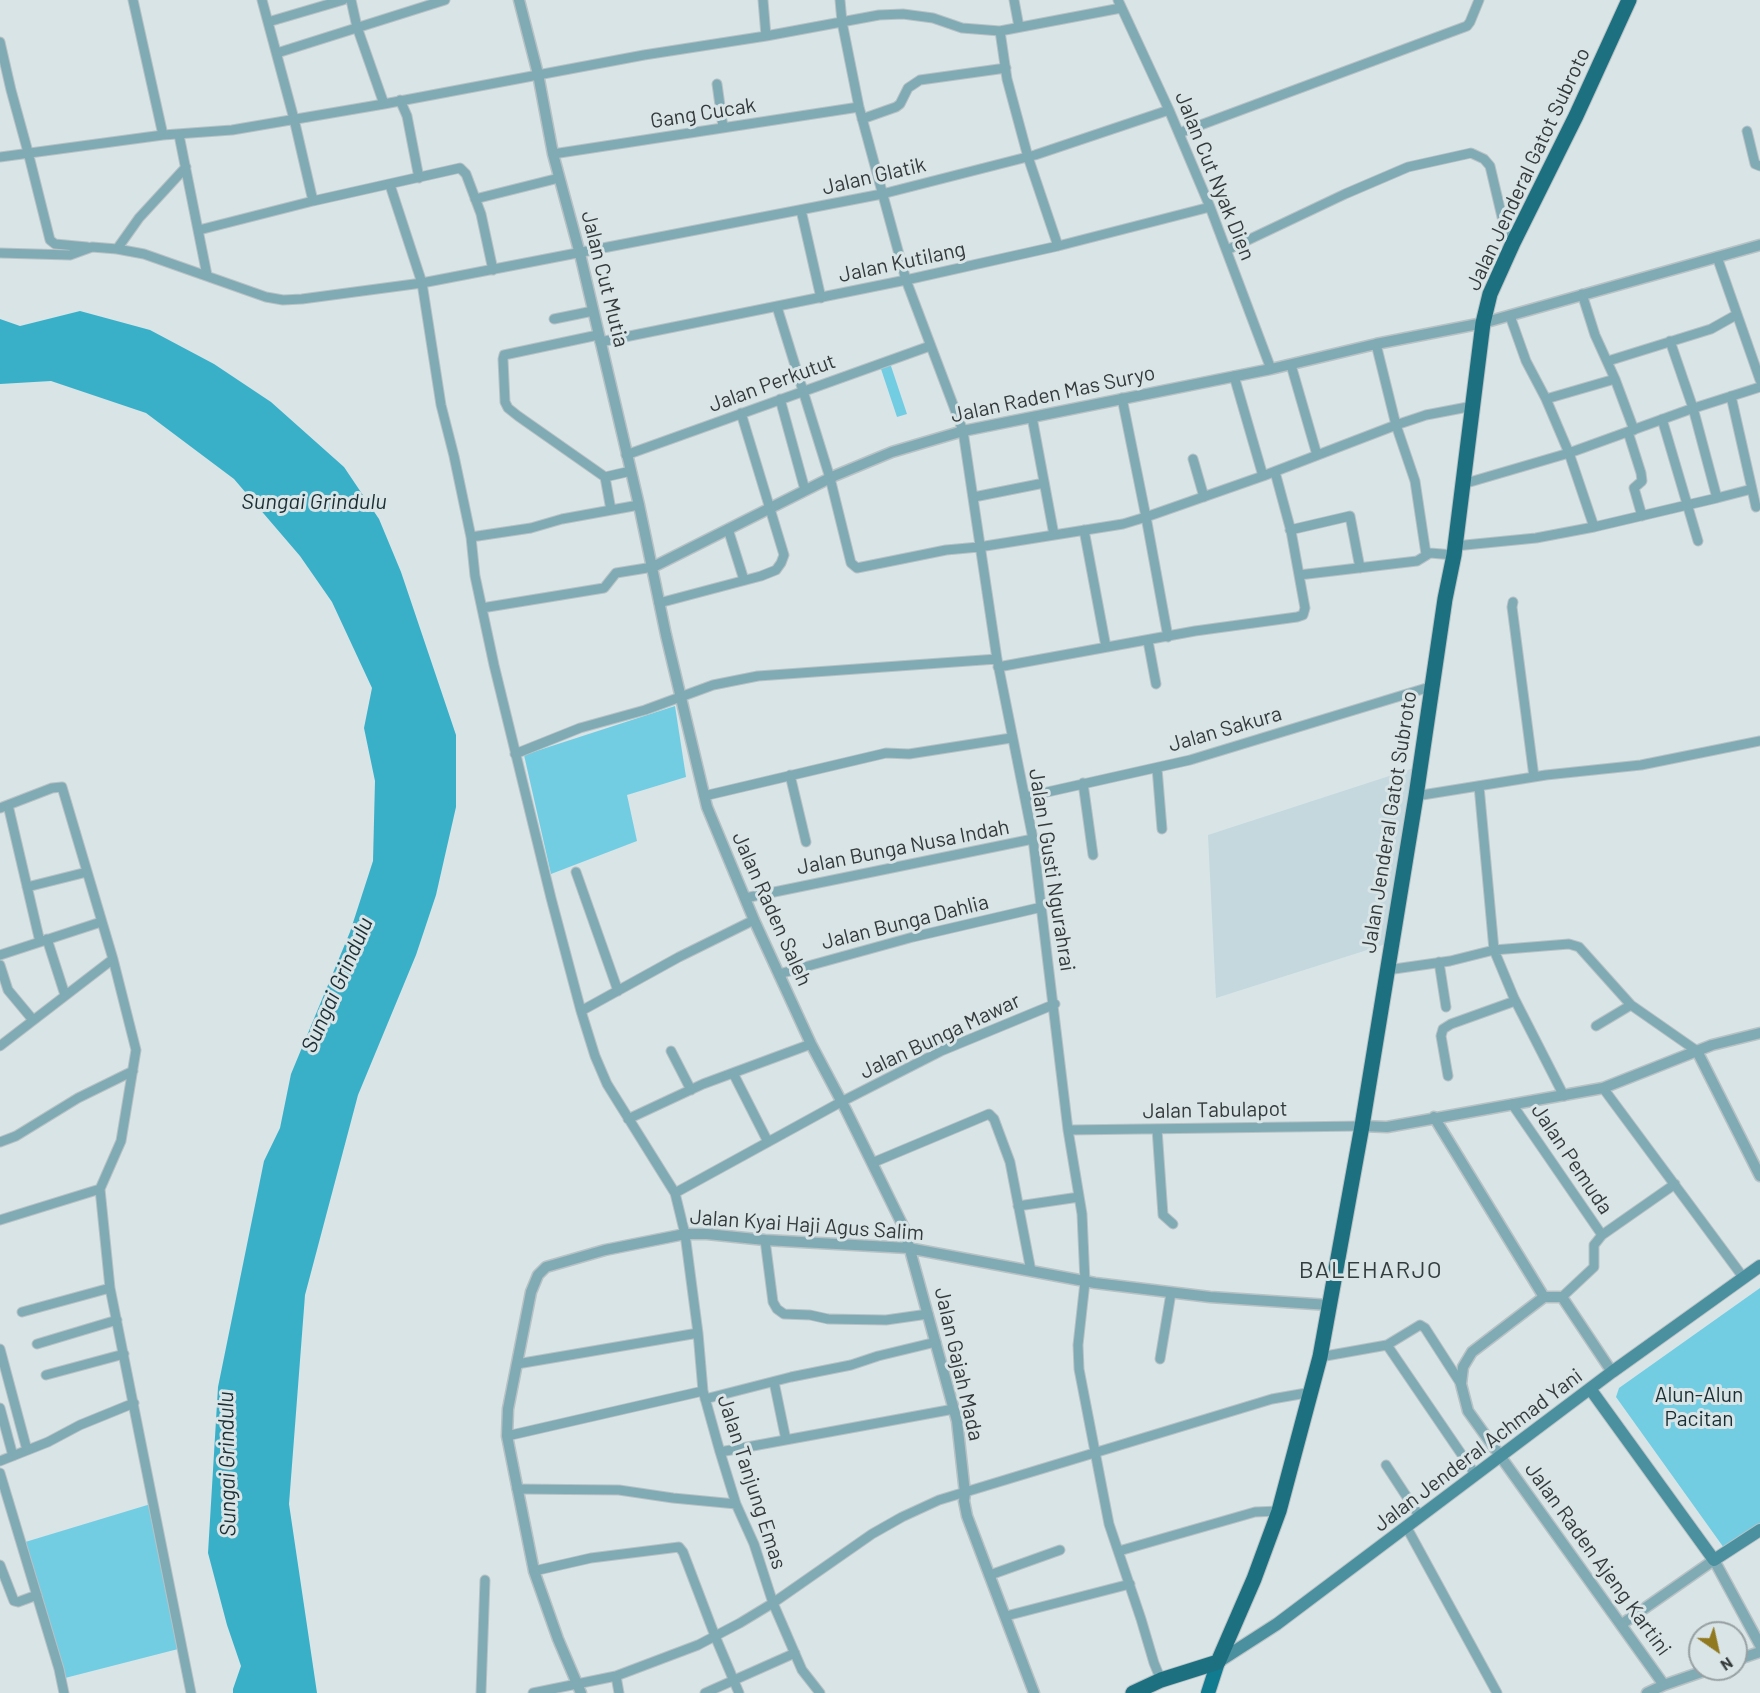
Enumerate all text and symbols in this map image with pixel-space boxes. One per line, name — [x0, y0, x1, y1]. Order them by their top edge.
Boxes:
street label: Jalan Jenderal Gatot Subroto — [1461, 44, 1595, 294]
street label: Jalan Cut Nyak Dien — [1170, 88, 1260, 264]
street label: Gang Cucak — [648, 92, 758, 134]
street label: Jalan Glatik — [820, 152, 928, 200]
street label: Jalan Cut Mutia — [576, 208, 634, 350]
street label: Jalan Kutilang — [836, 236, 968, 288]
street label: Jalan Perkutut — [705, 348, 839, 418]
street label: Jalan Raden Mas Suryo — [949, 360, 1157, 428]
water label: Sungai Grindulu — [241, 489, 387, 515]
street label: Jalan Jenderal Gatot Subroto — [1356, 689, 1422, 955]
street label: Jalan Sakura — [1165, 701, 1285, 757]
street label: Jalan I Gusti Ngurahrai — [1024, 767, 1080, 973]
street label: Jalan Bunga Nusa Indah — [795, 814, 1011, 880]
street label: Jalan Raden Saleh — [727, 828, 817, 990]
street label: Jalan Bunga Dahlia — [819, 889, 991, 955]
water label: Sungai Grindulu — [295, 913, 379, 1057]
street label: Jalan Bunga Mawar — [856, 988, 1024, 1084]
street label: Jalan Tabulapot — [1142, 1096, 1288, 1124]
street label: Jalan Pemuda — [1526, 1099, 1618, 1219]
street label: Jalan Kyai Haji Agus Salim — [689, 1204, 925, 1246]
district label: BALEHARJO — [1299, 1256, 1443, 1284]
street label: Jalan Gajah Mada — [929, 1285, 989, 1443]
street label: Jalan Jenderal Achmad Yani — [1368, 1363, 1588, 1537]
park label: Alun-Alun Pacitan — [1655, 1382, 1743, 1432]
water label: Sungai Grindulu — [213, 1391, 241, 1537]
street label: Jalan Tanjung Emas — [712, 1392, 792, 1572]
street label: Jalan Raden Ajeng Kartini — [1519, 1457, 1677, 1661]
north arrow — [1688, 1621, 1748, 1681]
text: N — [1718, 1654, 1737, 1676]

